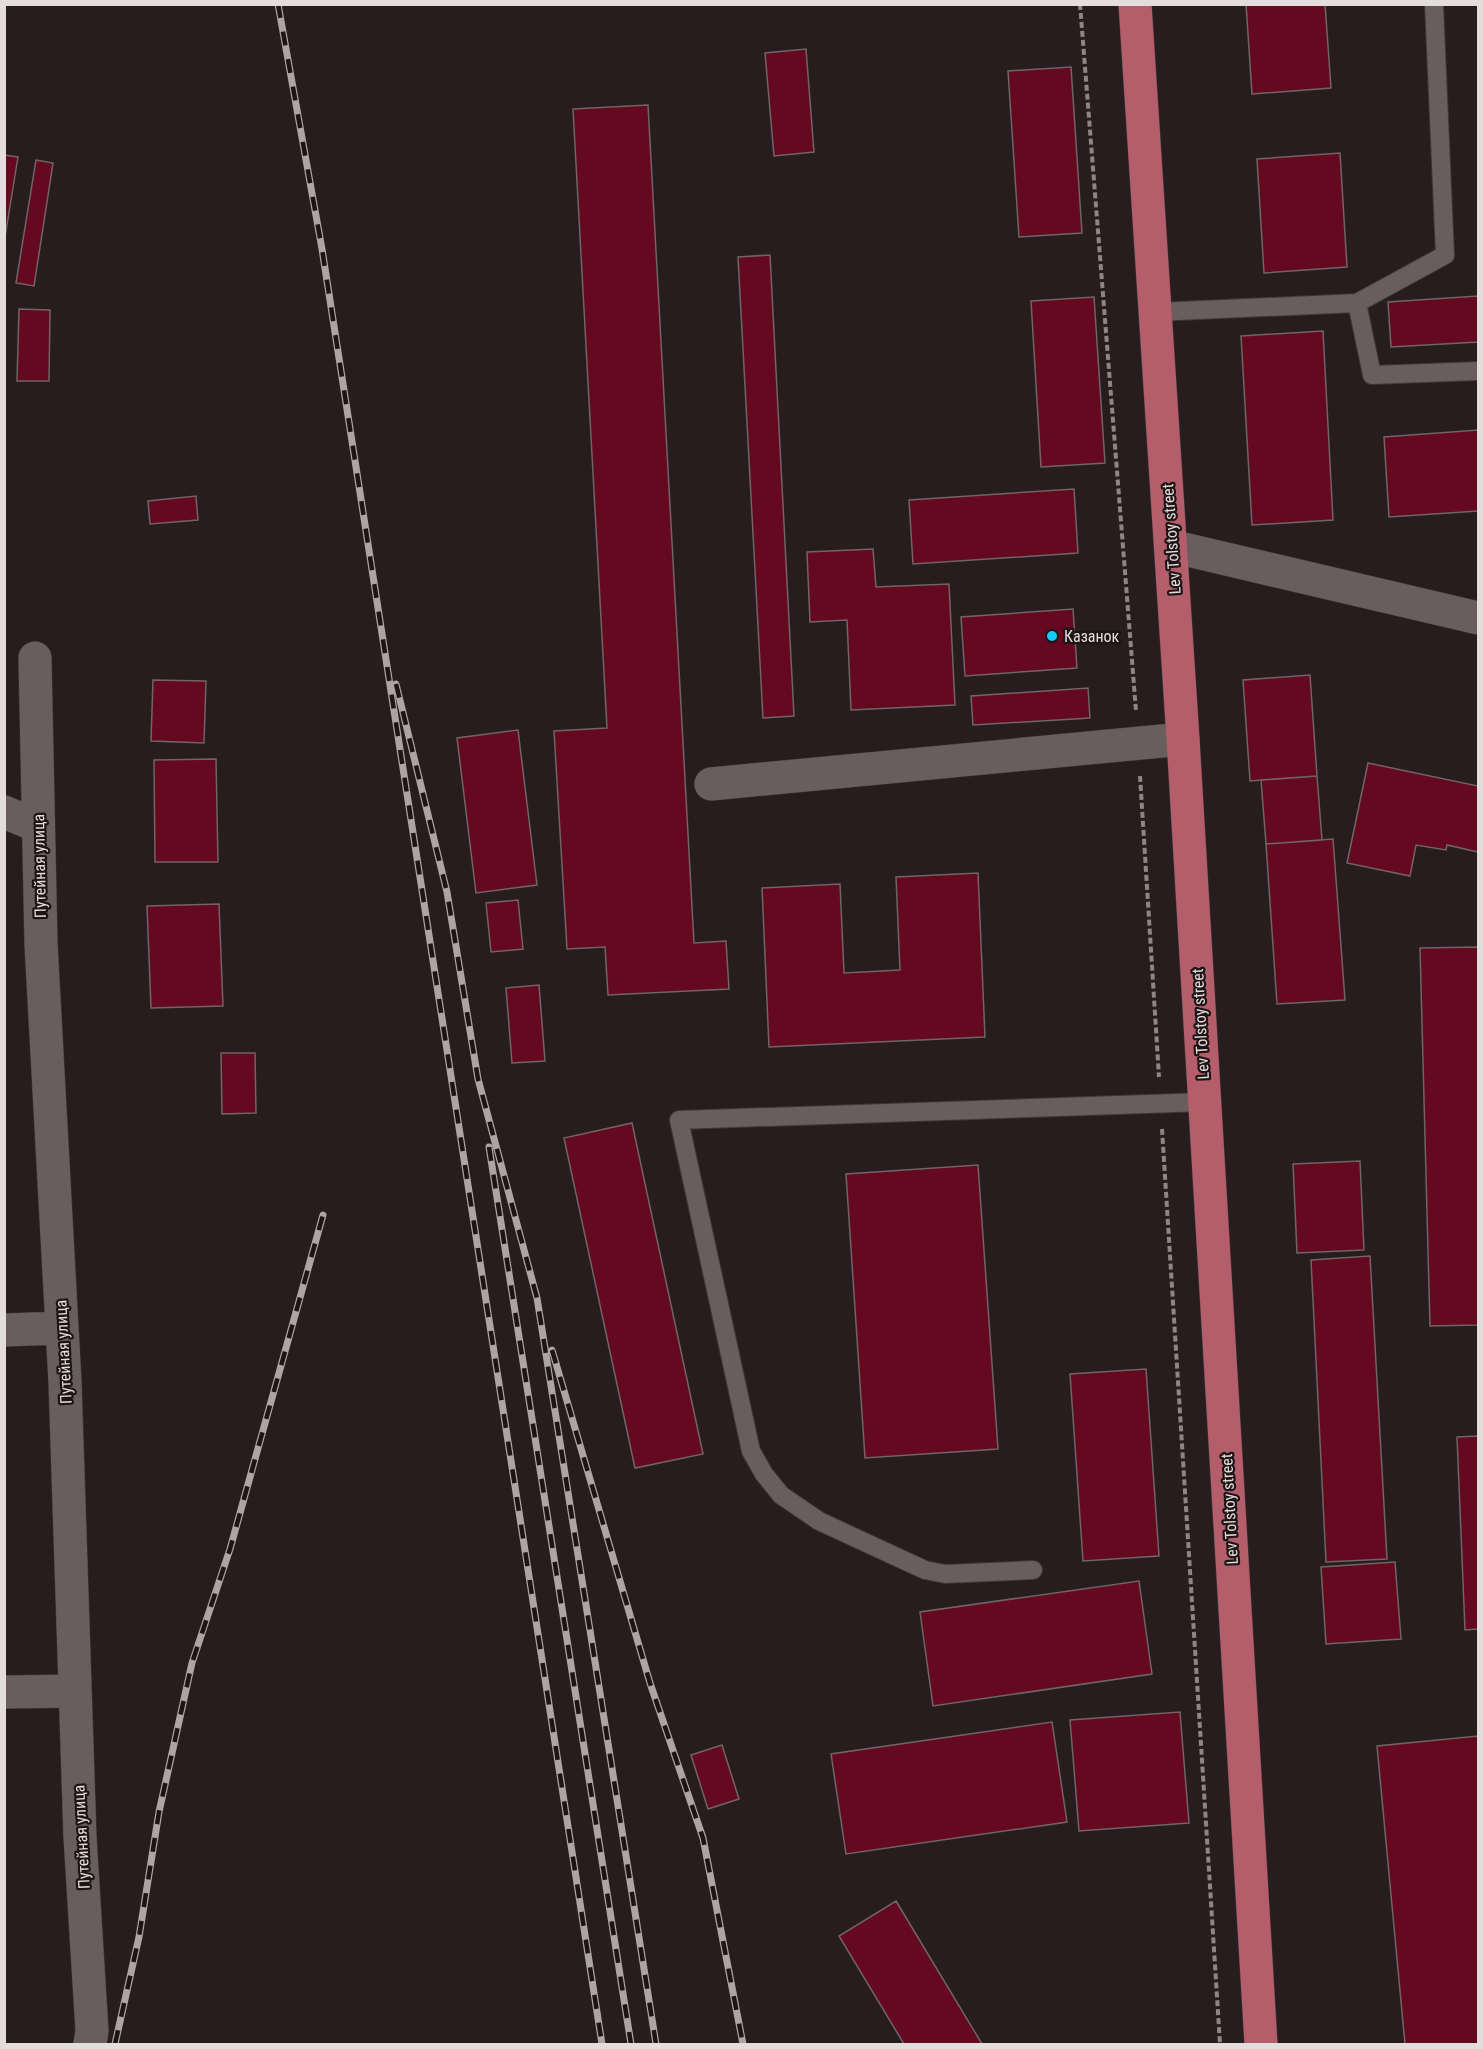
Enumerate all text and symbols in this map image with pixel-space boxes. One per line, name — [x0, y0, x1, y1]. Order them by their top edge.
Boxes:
street label: Lev Tolstoy street — [1158, 483, 1185, 595]
place label: Казанок — [1064, 627, 1120, 646]
marker: Казанок — [1045, 629, 1059, 643]
street label: Путейная улица — [29, 814, 50, 918]
street label: Lev Tolstoy street — [1188, 968, 1213, 1080]
street label: Путейная улица — [51, 1299, 76, 1405]
street label: Lev Tolstoy street — [1217, 1453, 1242, 1565]
street label: Путейная улица — [69, 1784, 94, 1890]

